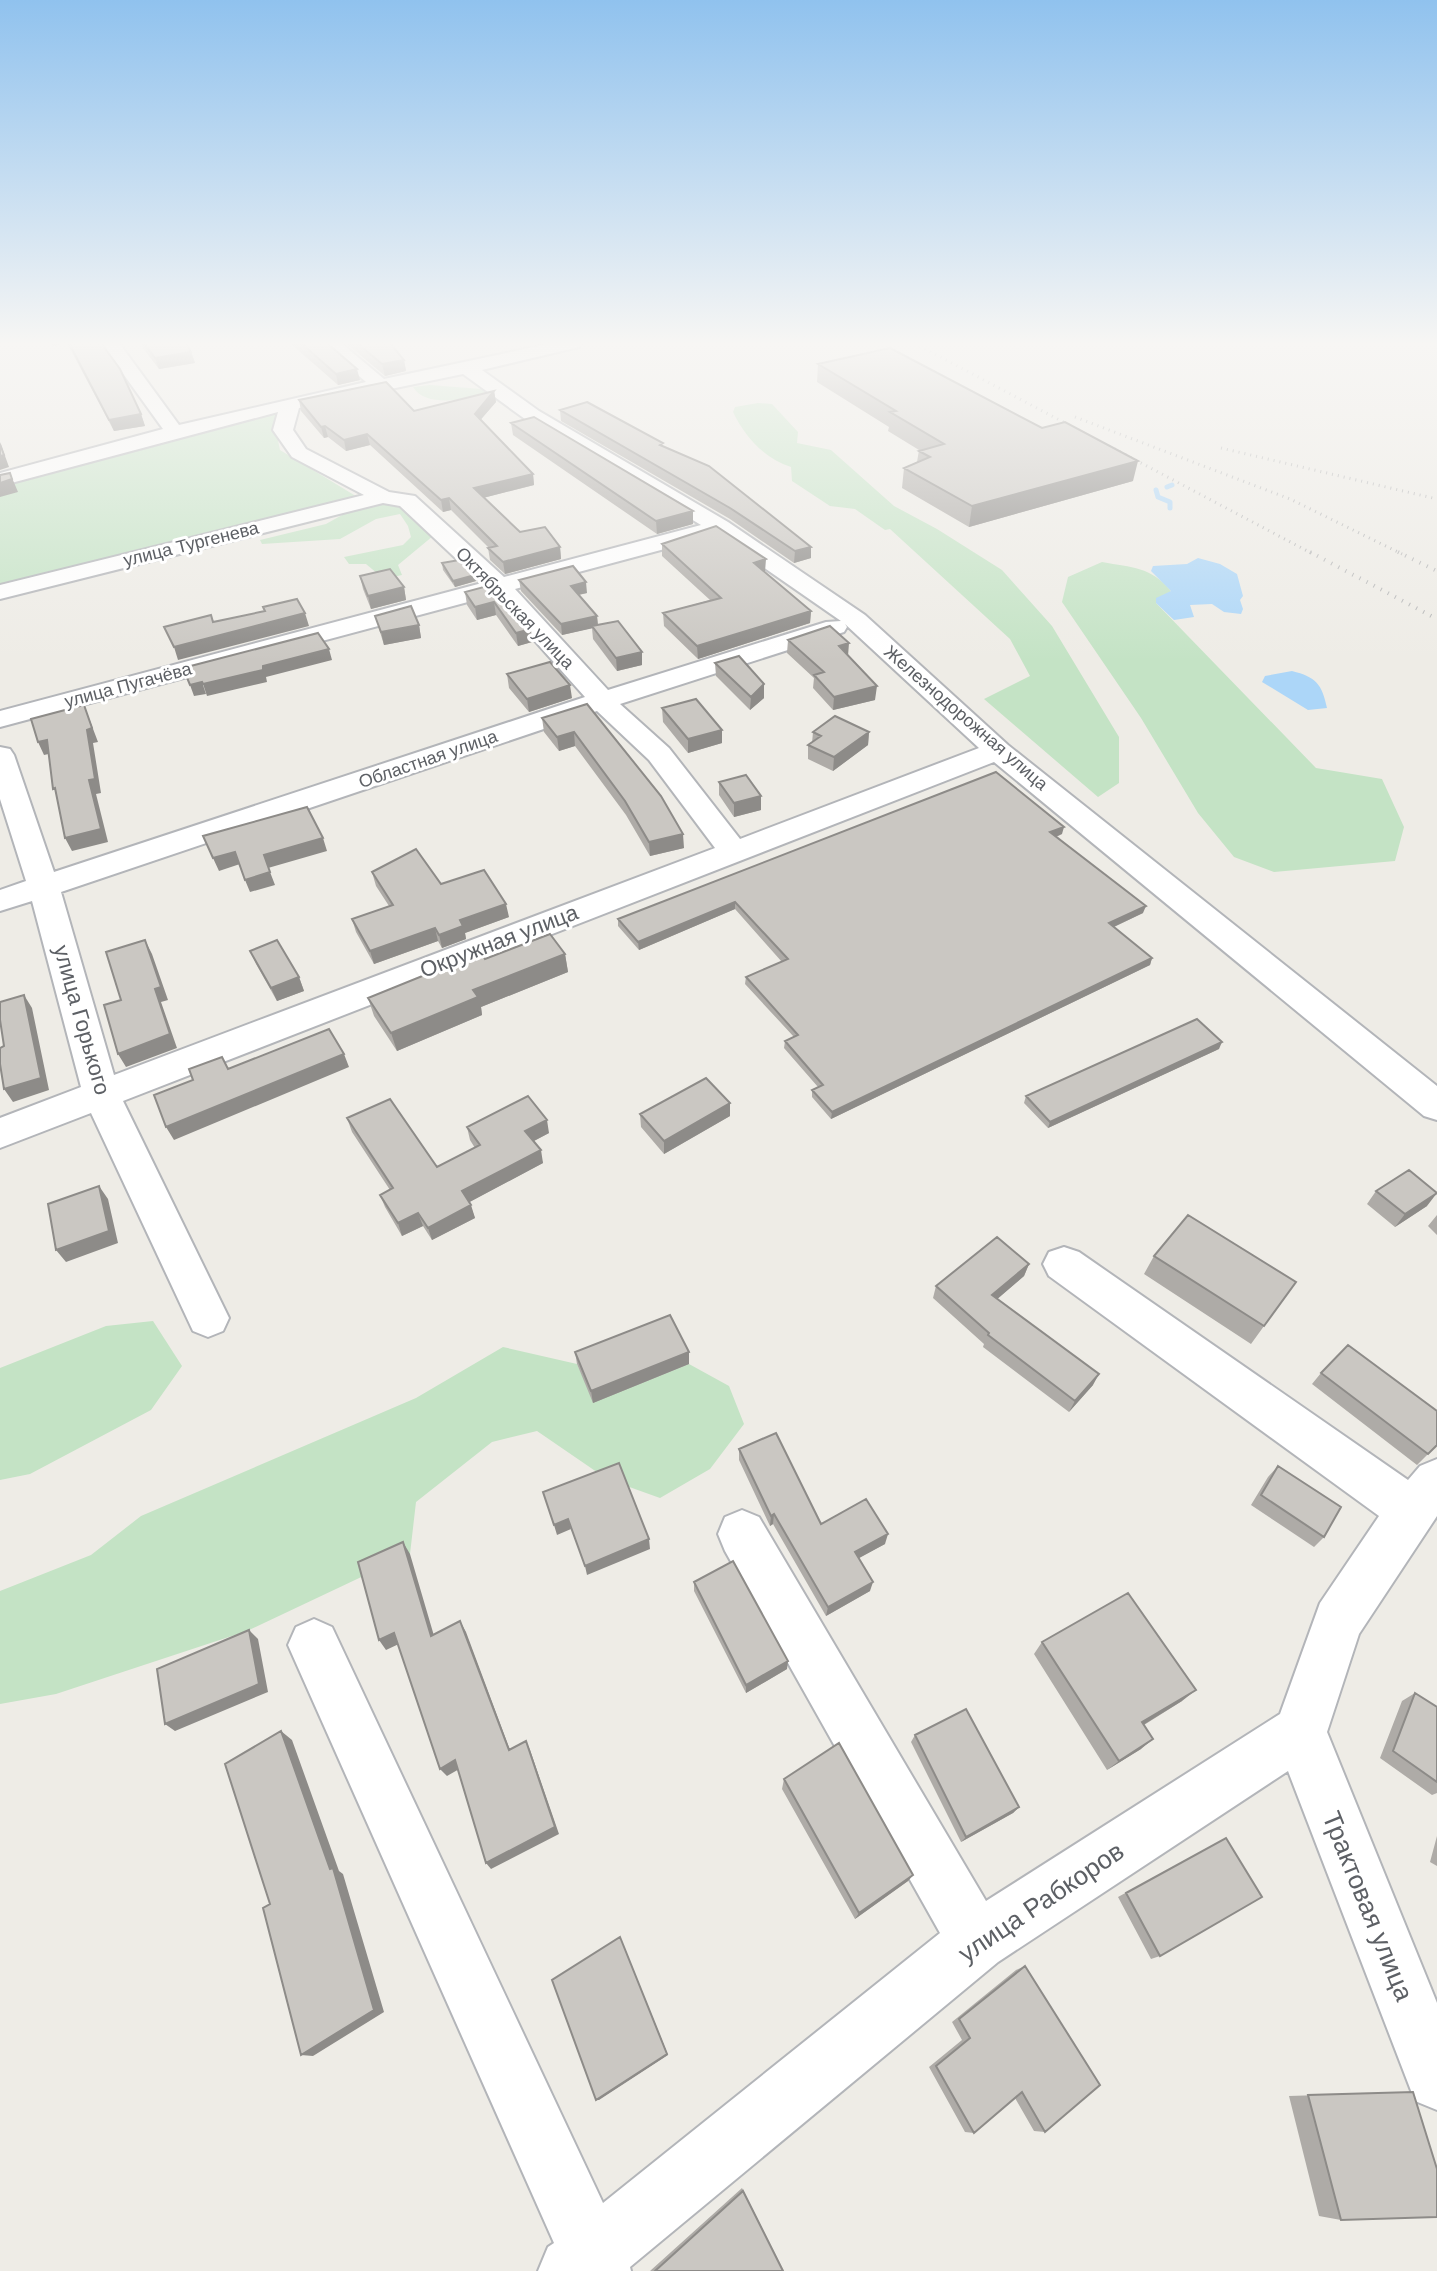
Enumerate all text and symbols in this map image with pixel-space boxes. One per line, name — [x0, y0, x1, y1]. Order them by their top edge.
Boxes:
street label: улица Тургенева — [121, 515, 262, 572]
street label: Октябрьская улица — [450, 542, 580, 675]
street label: Железнодорожная улица — [879, 640, 1054, 797]
street label: улица Пугачёва — [62, 656, 195, 714]
street label: Областная улица — [355, 724, 501, 794]
street label: Окружная улица — [416, 897, 583, 985]
street label: улица Горького — [47, 942, 117, 1098]
street label: Трактовая улица — [1314, 1806, 1422, 2006]
street label: улица Рабкоров — [951, 1834, 1131, 1970]

